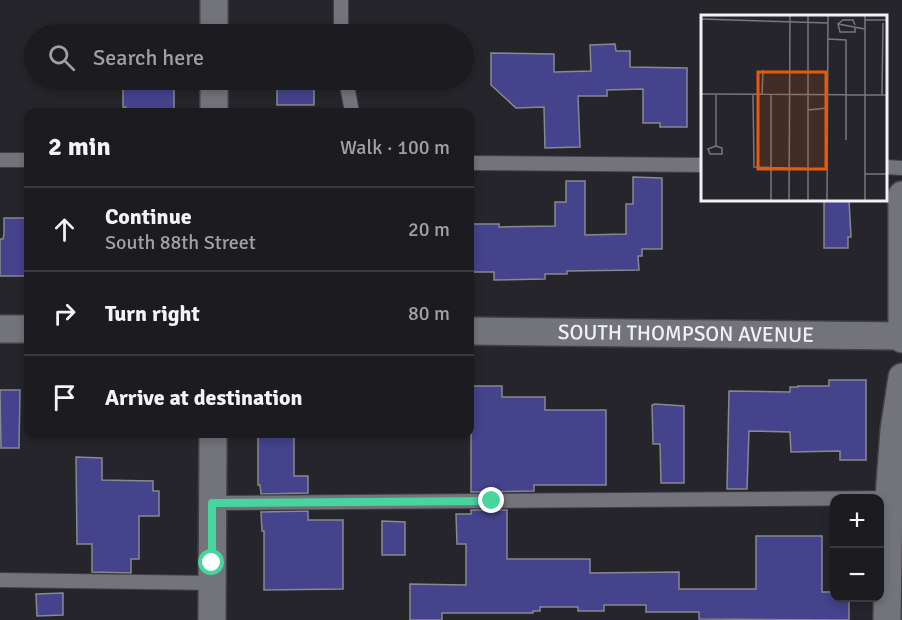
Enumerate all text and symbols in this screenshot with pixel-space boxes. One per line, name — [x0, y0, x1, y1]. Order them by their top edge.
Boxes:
inset map — [701, 15, 887, 201]
search box — [24, 24, 474, 90]
icon: search — [45, 41, 78, 74]
text: Search here — [93, 44, 204, 71]
text: 2 min — [48, 131, 111, 163]
text: Walk · 100 m — [340, 135, 450, 160]
text: Continue — [105, 203, 192, 230]
icon: ahead — [48, 213, 81, 246]
text: 20 m — [408, 217, 450, 242]
text: South 88th Street — [105, 230, 256, 255]
icon: right — [48, 297, 81, 330]
text: Turn right — [105, 300, 200, 327]
text: 80 m — [408, 301, 450, 326]
street label: SOUTH THOMPSON AVENUE — [558, 319, 814, 348]
icon: arrive — [48, 381, 81, 414]
text: Arrive at destination — [105, 384, 302, 411]
route end — [478, 487, 504, 513]
map controls — [830, 494, 884, 602]
button: + — [830, 494, 884, 548]
button: − — [830, 548, 884, 602]
route start — [198, 549, 224, 575]

